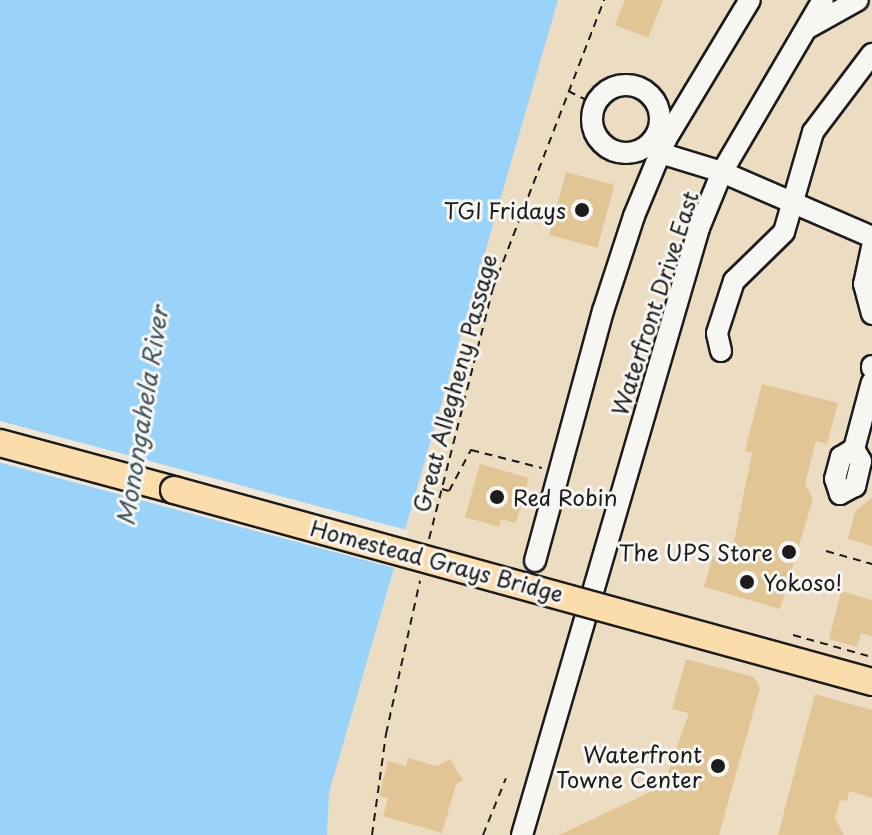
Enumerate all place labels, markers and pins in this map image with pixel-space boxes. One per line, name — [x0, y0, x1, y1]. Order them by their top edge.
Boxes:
place label: TGI Fridays — [444, 197, 566, 223]
marker: TGI Fridays — [573, 201, 591, 219]
place label: Red Robin — [513, 484, 620, 510]
marker: Red Robin — [488, 488, 506, 506]
place label: The UPS Store — [619, 539, 773, 565]
marker: The UPS Store — [780, 543, 798, 561]
place label: Yokoso! — [763, 569, 842, 595]
marker: Yokoso! — [738, 573, 756, 591]
place label: Waterfront Towne Center — [557, 740, 702, 792]
marker: Waterfront Towne Center — [709, 757, 727, 775]

